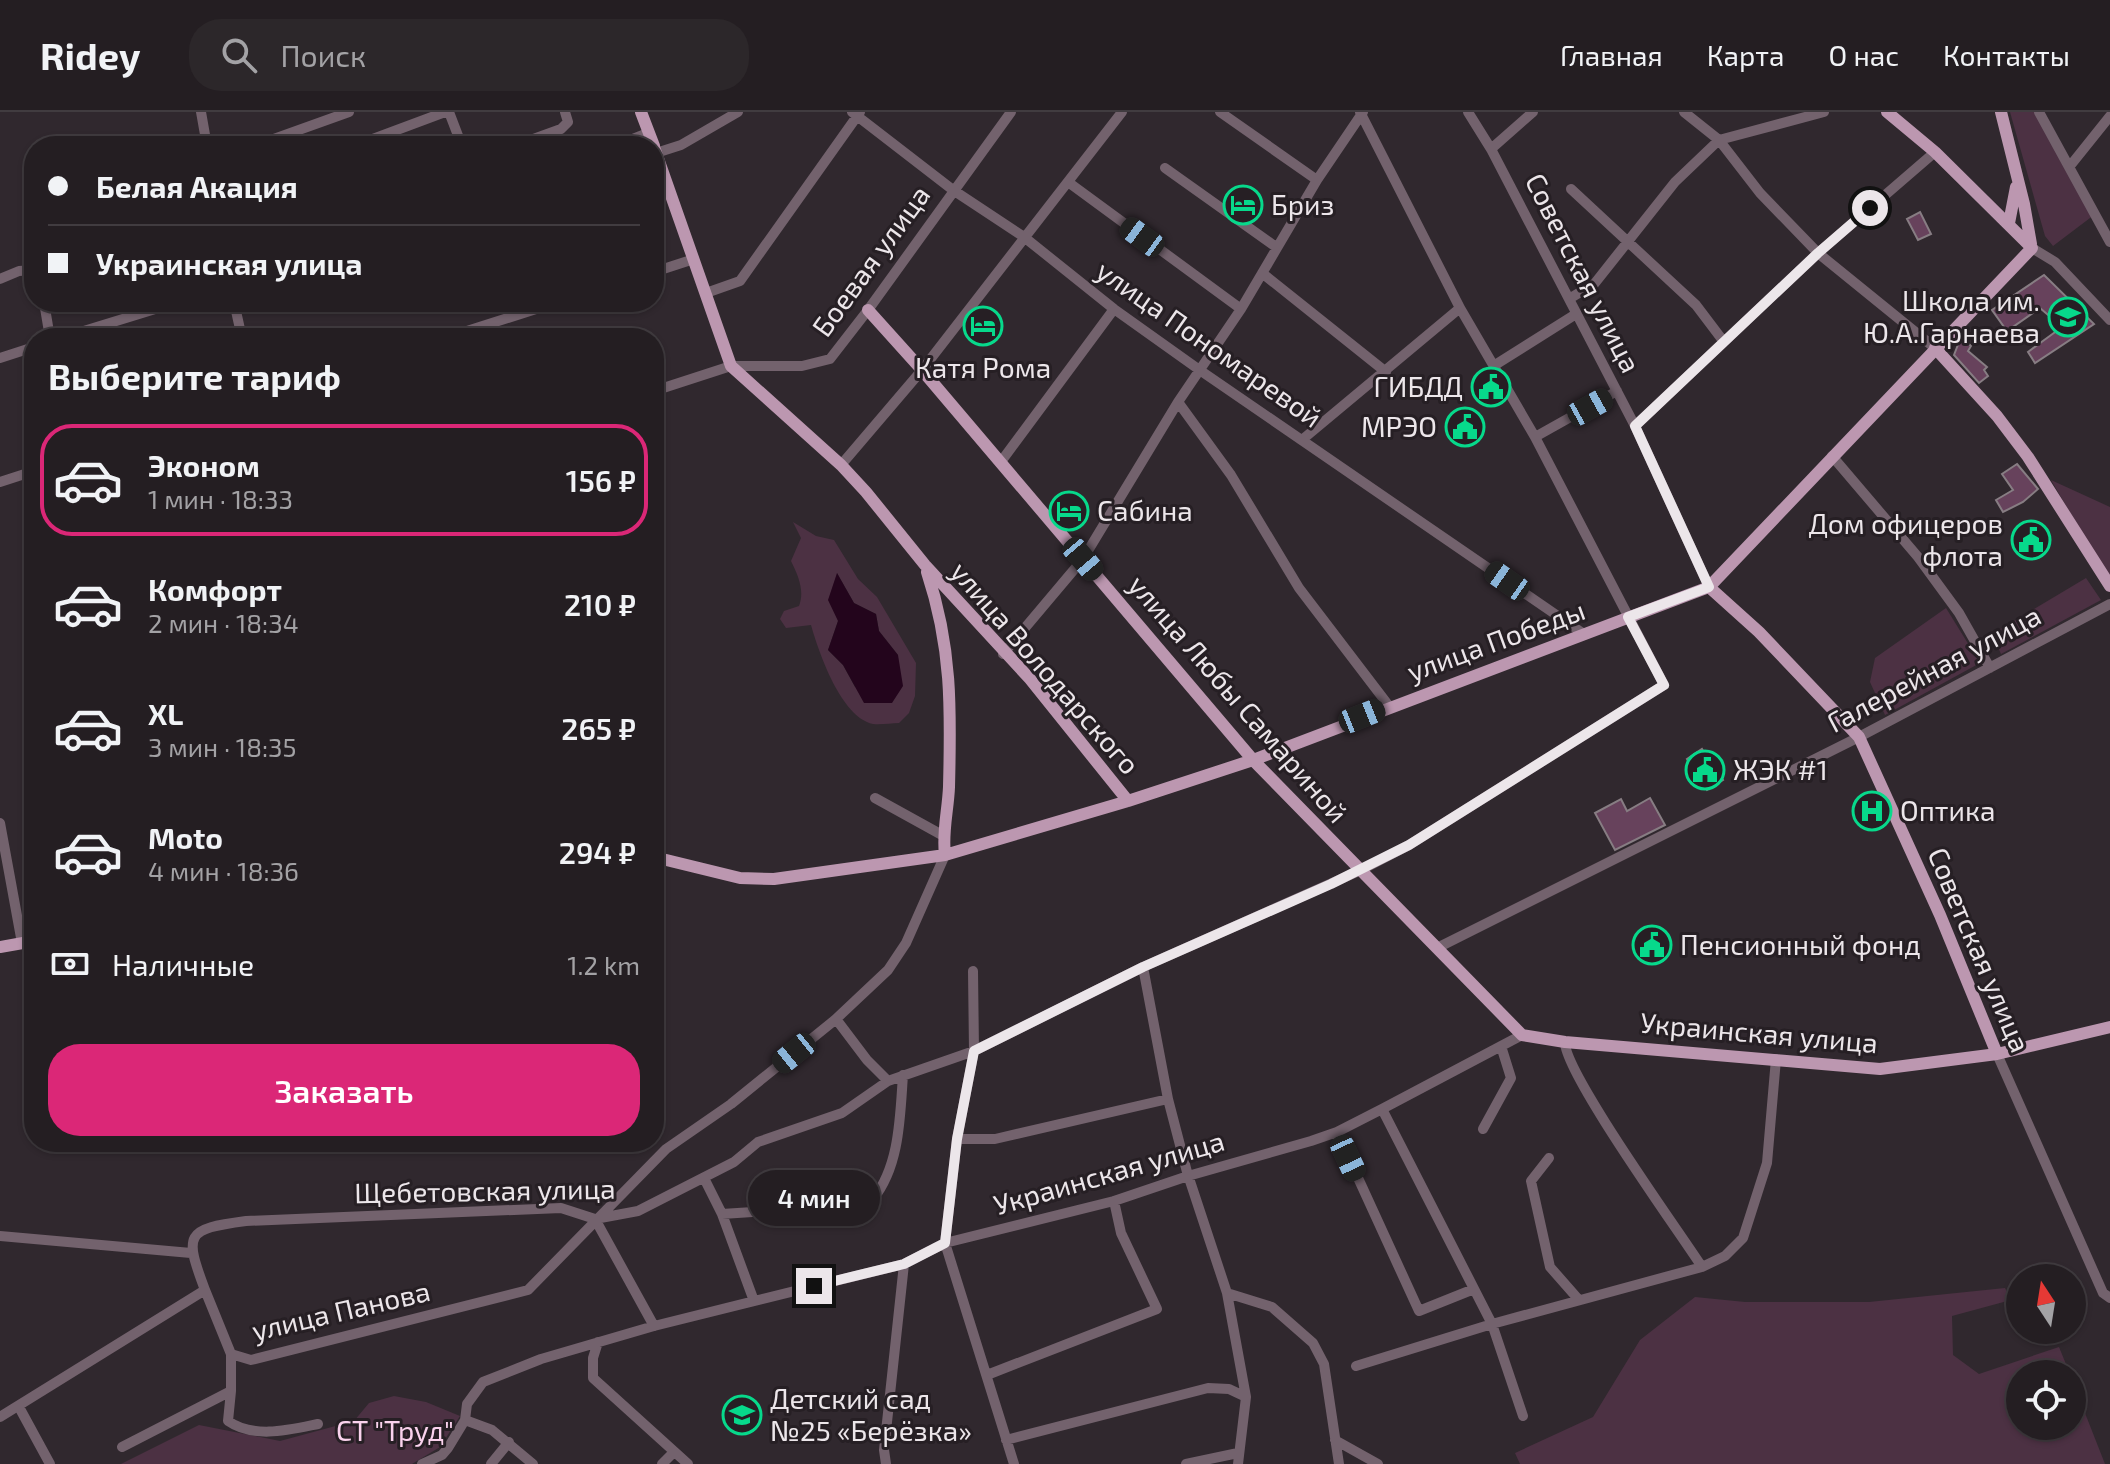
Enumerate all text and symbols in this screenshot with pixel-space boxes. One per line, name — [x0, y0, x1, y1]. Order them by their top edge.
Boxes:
search box — [189, 19, 749, 91]
text: Ridey — [40, 32, 141, 78]
icon: search — [217, 33, 261, 77]
text: Поиск — [281, 37, 366, 73]
text: Главная — [1560, 38, 1663, 72]
text: Карта — [1707, 38, 1785, 72]
text: О нас — [1829, 38, 1899, 72]
text: Контакты — [1943, 38, 2070, 72]
street label: Советская улица — [1519, 167, 1649, 378]
text: Белая Акация — [96, 168, 298, 204]
street label: Боевая улица — [804, 178, 936, 343]
hotel icon: Бриз — [1222, 184, 1264, 226]
place label: Бриз — [1271, 187, 1334, 221]
route start — [1852, 190, 1888, 226]
car — [1116, 213, 1168, 261]
text: Украинская улица — [96, 245, 363, 281]
street label: улица Пономаревой — [1090, 253, 1329, 434]
place label: Школа им. Ю.А.Гарнаева — [1863, 283, 2040, 349]
school or university icon: Школа им. Ю.А.Гарнаева — [2047, 296, 2089, 338]
hotel icon: Катя Рома — [962, 305, 1004, 347]
place label: Катя Рома — [915, 350, 1051, 384]
text: Выберите тариф — [48, 354, 341, 397]
public building icon: ГИБДД — [1470, 366, 1512, 408]
place label: ГИБДД — [1374, 369, 1463, 403]
car — [1563, 385, 1617, 429]
public building icon: МРЭО — [1444, 406, 1486, 448]
place label: МРЭО — [1361, 409, 1437, 443]
icon: car — [52, 444, 124, 516]
text: Эконом — [148, 447, 260, 483]
text: 156 ₽ — [566, 462, 636, 498]
text: 1 мин · 18:33 — [148, 483, 293, 514]
hotel icon: Сабина — [1048, 490, 1090, 532]
place label: Сабина — [1097, 493, 1193, 527]
place label: Дом офицеров флота — [1808, 506, 2003, 572]
public building icon: Дом офицеров флота — [2010, 519, 2052, 561]
car — [1058, 533, 1108, 585]
street label: улица Володарского — [944, 554, 1147, 781]
car — [1480, 557, 1534, 605]
icon: car — [52, 568, 124, 640]
street label: улица Любы Самариной — [1122, 568, 1355, 829]
text: Комфорт — [148, 571, 282, 607]
text: 210 ₽ — [564, 586, 636, 622]
street label: улица Победы — [1402, 592, 1589, 688]
street label: Галерейная улица — [1821, 598, 2046, 739]
text: 2 мин · 18:34 — [148, 607, 299, 638]
icon: car — [52, 692, 124, 764]
text: XL — [148, 695, 183, 731]
car — [1335, 696, 1389, 736]
text: 265 ₽ — [561, 710, 636, 746]
text: 3 мин · 18:35 — [148, 731, 297, 762]
public building icon: ЖЭК #1 — [1684, 749, 1726, 791]
place label: ЖЭК #1 — [1733, 752, 1828, 786]
hospital icon: Оптика — [1851, 790, 1893, 832]
place label: Оптика — [1900, 793, 1995, 827]
icon: car — [52, 816, 124, 888]
text: Moto — [148, 819, 223, 855]
text: 294 ₽ — [559, 834, 636, 870]
street label: Советская улица — [1921, 842, 2038, 1057]
text: 4 мин · 18:36 — [148, 855, 299, 886]
public building icon: Пенсионный фонд — [1631, 924, 1673, 966]
place label: Пенсионный фонд — [1680, 927, 1921, 961]
icon: cash — [48, 942, 92, 986]
text: Наличные — [112, 946, 254, 982]
text: 1.2 km — [567, 949, 640, 980]
street label: Украинская улица — [1639, 1005, 1879, 1059]
car — [768, 1029, 820, 1077]
button: Заказать — [48, 1044, 640, 1136]
street label: Украинская улица — [989, 1123, 1228, 1221]
car — [1327, 1131, 1369, 1185]
callout: 4 мин — [748, 1170, 880, 1226]
street label: Щебетовская улица — [354, 1171, 616, 1209]
text: 4 мин — [777, 1182, 851, 1213]
north arrow — [2006, 1264, 2086, 1344]
map controls — [2006, 1264, 2086, 1440]
route end — [796, 1268, 832, 1304]
street label: улица Панова — [248, 1273, 433, 1347]
button: locate — [2006, 1360, 2086, 1440]
place label: Детский сад №25 «Берёзка» — [770, 1381, 972, 1447]
school or university icon: Детский сад №25 «Берёзка» — [721, 1394, 763, 1436]
park label: СТ "Труд" — [336, 1413, 454, 1447]

